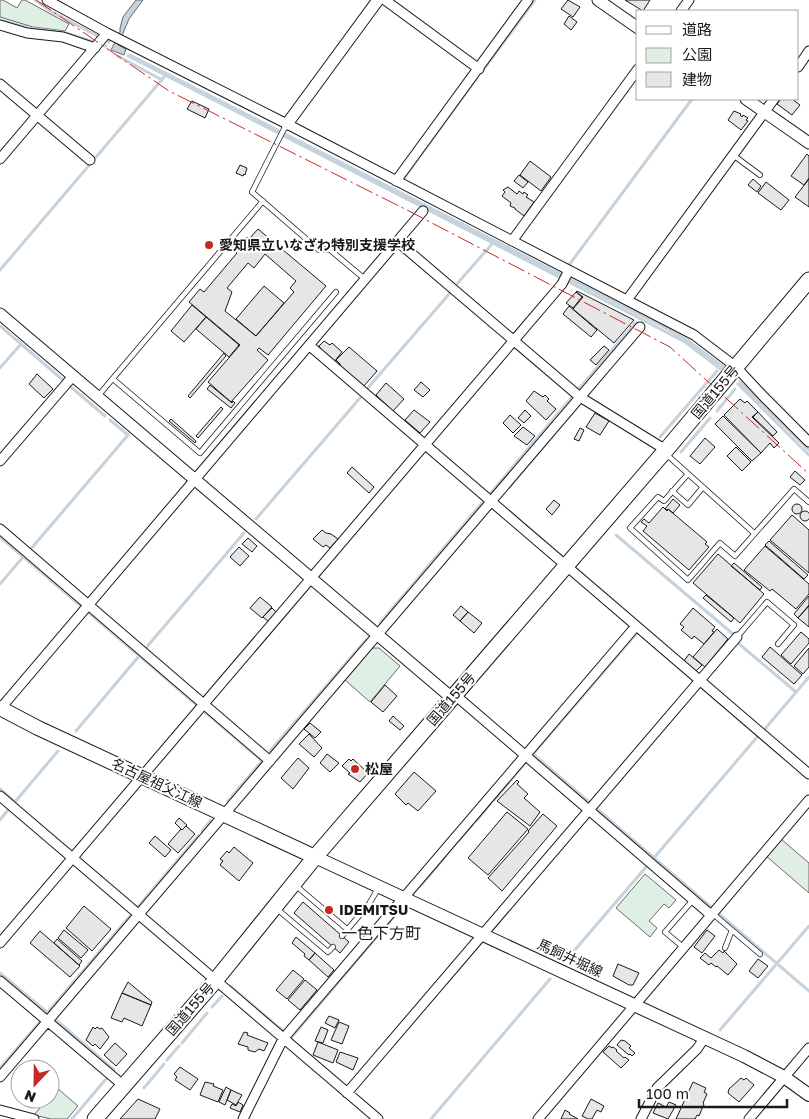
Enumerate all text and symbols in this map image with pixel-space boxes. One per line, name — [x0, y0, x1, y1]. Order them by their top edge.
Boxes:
legend — [636, 10, 799, 100]
text: 道路 — [682, 20, 712, 38]
text: 公園 — [682, 45, 712, 63]
text: 建物 — [682, 70, 712, 88]
place label: 愛知県立いなざわ特別支援学校 — [219, 236, 415, 253]
marker: 愛知県立いなざわ特別支援学校 — [203, 239, 215, 251]
street label: 国道155号 — [687, 361, 742, 422]
street label: 国道155号 — [423, 669, 478, 729]
street label: 名古屋祖父江線 — [109, 754, 205, 811]
place label: 松屋 — [365, 760, 393, 777]
marker: 松屋 — [349, 763, 361, 775]
place label: IDEMITSU — [339, 901, 408, 918]
marker: IDEMITSU — [323, 904, 335, 916]
district label: 一色下方町 — [341, 923, 421, 943]
street label: 馬飼井堀線 — [535, 935, 606, 980]
street label: 国道155号 — [162, 979, 217, 1039]
north arrow — [10, 1059, 60, 1109]
scale bar — [639, 1076, 786, 1108]
text: 100 m — [646, 1084, 689, 1102]
text: N — [22, 1087, 38, 1106]

